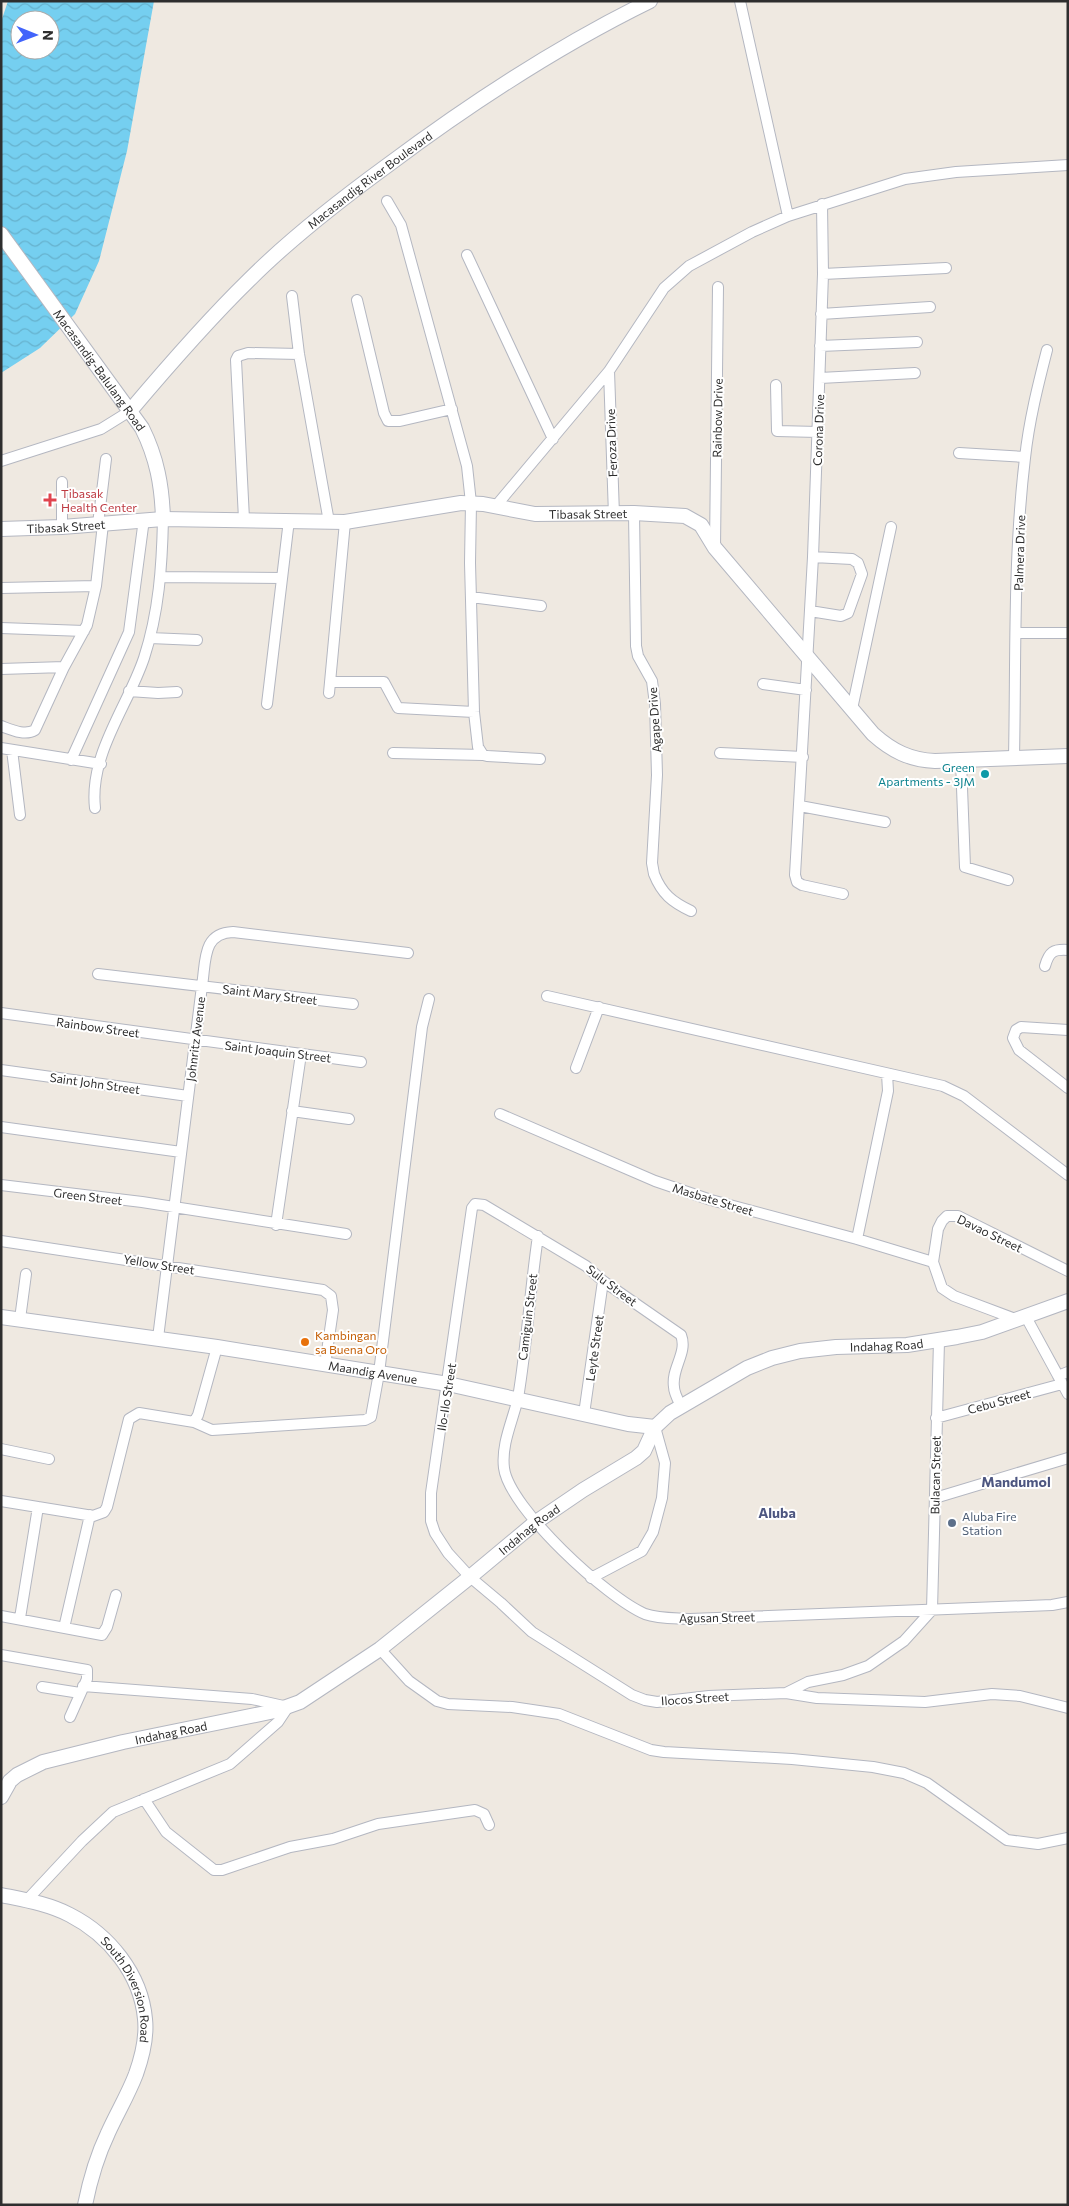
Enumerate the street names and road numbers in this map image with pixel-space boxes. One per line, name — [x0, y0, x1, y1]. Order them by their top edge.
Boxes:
street label: Macasandig River Boulevard — [304, 128, 435, 231]
street label: Macasandig-Balulang Road — [51, 306, 149, 433]
street label: Rainbow Drive — [709, 378, 725, 458]
street label: Corona Drive — [810, 394, 826, 466]
street label: Feroza Drive — [603, 409, 619, 477]
street label: Tibasak Street — [549, 506, 628, 521]
street label: Palmera Drive — [1011, 515, 1027, 591]
street label: Tibasak Street — [26, 517, 106, 535]
street label: Agape Drive — [645, 687, 663, 753]
street label: Saint Mary Street — [222, 981, 318, 1007]
street label: Johnritz Avenue — [183, 996, 208, 1082]
street label: Rainbow Street — [55, 1014, 141, 1040]
street label: Saint Joaquin Street — [224, 1038, 332, 1065]
street label: Saint John Street — [49, 1070, 141, 1097]
street label: Masbate Street — [671, 1180, 755, 1218]
street label: Green Street — [53, 1185, 123, 1207]
street label: Davao Street — [955, 1211, 1025, 1255]
street label: Yellow Street — [122, 1251, 196, 1277]
street label: Sulu Street — [584, 1261, 640, 1309]
street label: Camiguin Street — [515, 1273, 539, 1361]
street label: Leyte Street — [582, 1314, 606, 1382]
street label: Indahag Road — [850, 1336, 924, 1354]
street label: Maandig Avenue — [328, 1358, 418, 1386]
street label: Ilo-Ilo Street — [434, 1362, 458, 1432]
street label: Cebu Street — [966, 1386, 1032, 1416]
street label: Bulacan Street — [927, 1435, 943, 1515]
street label: Indahag Road — [496, 1501, 562, 1557]
street label: Agusan Street — [679, 1609, 755, 1625]
street label: Ilocos Street — [660, 1689, 730, 1707]
street label: Indahag Road — [133, 1718, 208, 1746]
street label: South Diversion Road — [98, 1933, 152, 2044]

